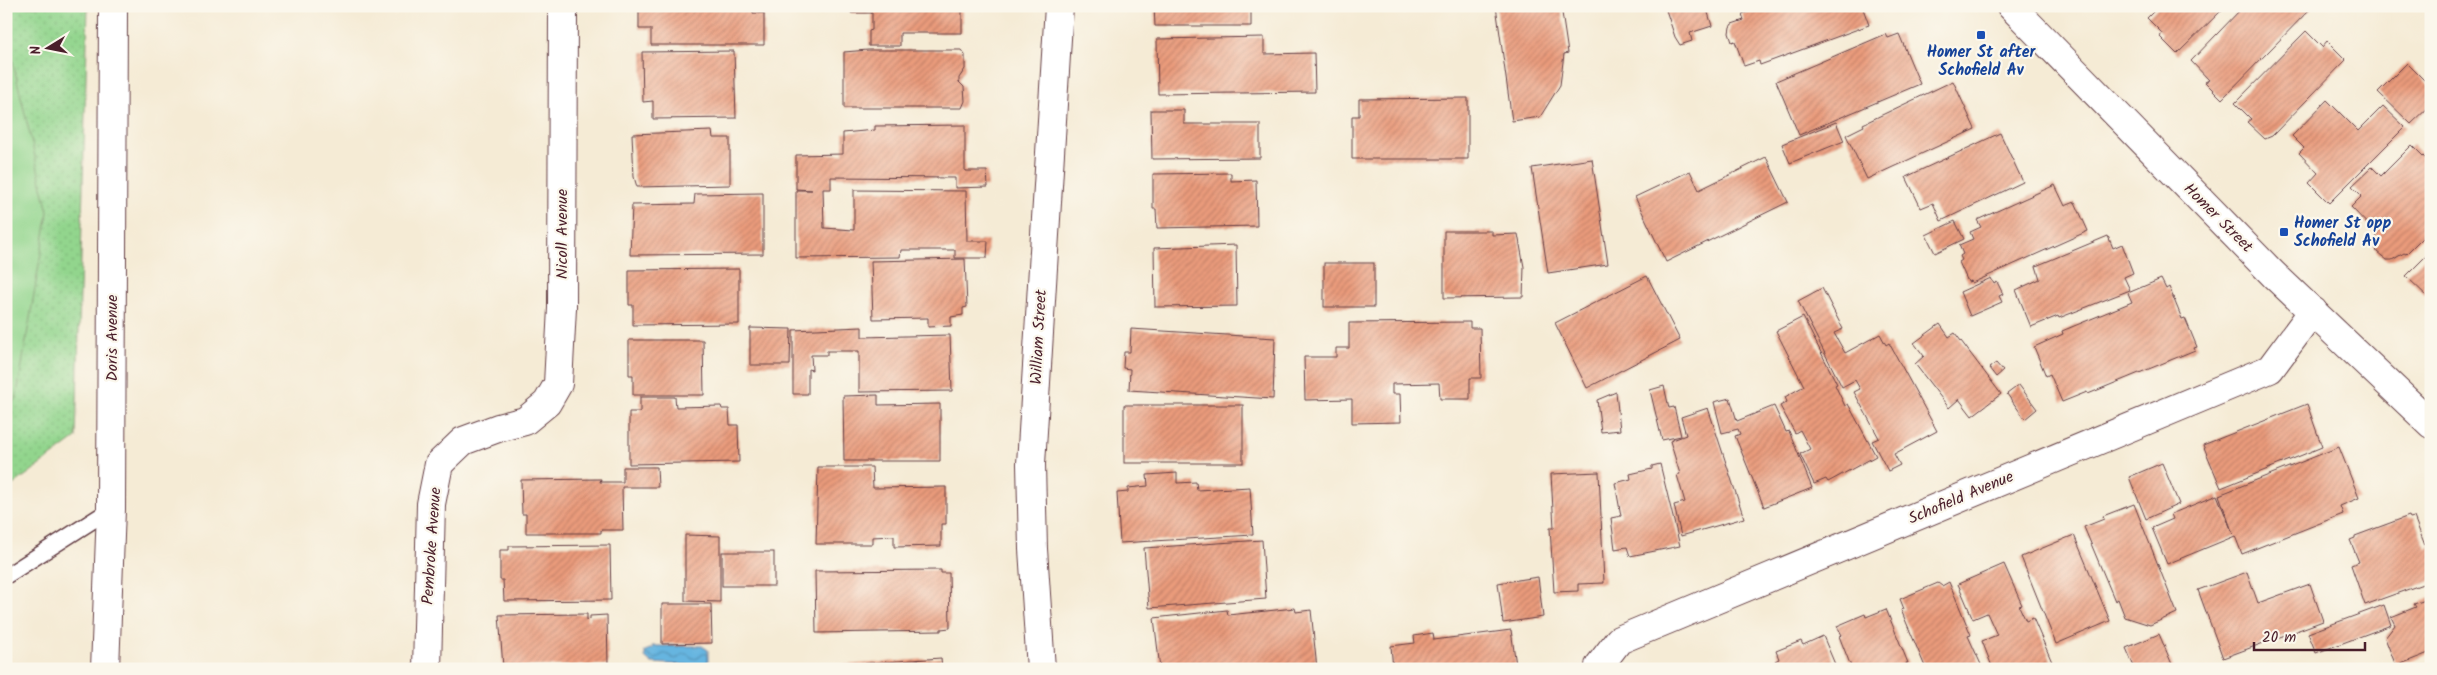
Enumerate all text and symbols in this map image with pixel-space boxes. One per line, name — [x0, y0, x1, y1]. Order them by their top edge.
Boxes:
north arrow — [22, 22, 72, 72]
marker: Homer St after Schofield Av — [1975, 29, 1987, 41]
place label: Homer St after Schofield Av — [1927, 40, 2037, 83]
text: N — [25, 44, 48, 56]
street label: Homer Street — [2177, 177, 2259, 259]
street label: Nicoll Avenue — [550, 189, 575, 279]
place label: Homer St opp Schofield Av — [2294, 211, 2392, 254]
marker: Homer St opp Schofield Av — [2278, 226, 2290, 238]
street label: William Street — [1024, 288, 1054, 385]
street label: Doris Avenue — [100, 294, 125, 382]
street label: Schofield Avenue — [1904, 465, 2018, 531]
street label: Pembroke Avenue — [415, 486, 449, 606]
scale bar — [2254, 620, 2366, 652]
text: 20 m — [2262, 626, 2296, 650]

